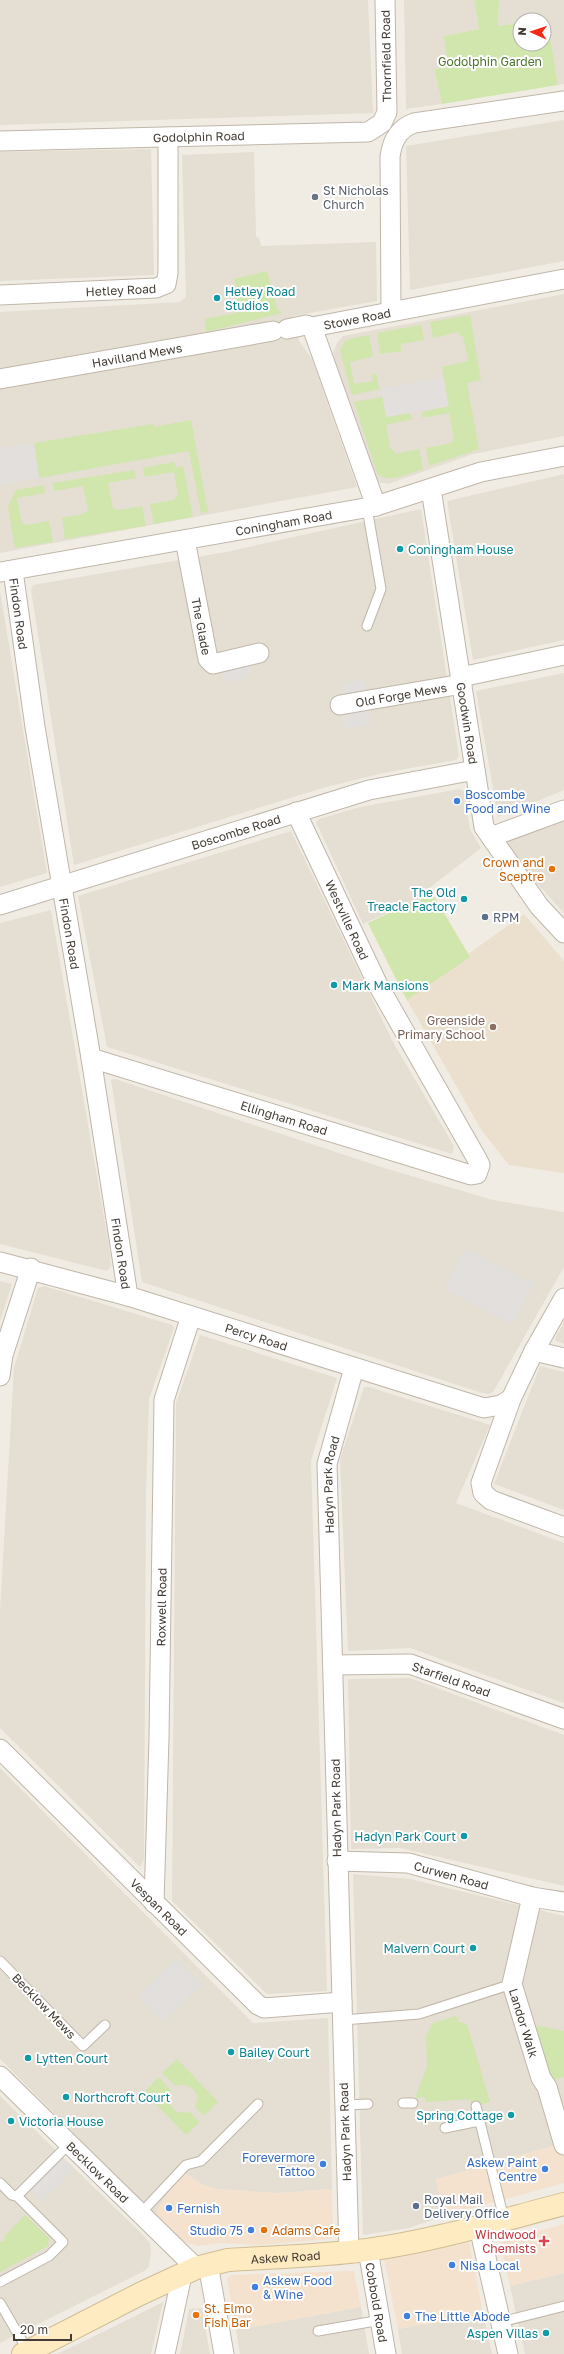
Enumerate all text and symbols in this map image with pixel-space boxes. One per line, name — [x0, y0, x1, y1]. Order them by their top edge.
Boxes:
street label: Thornfield Road — [378, 10, 394, 102]
north arrow — [512, 12, 552, 52]
text: N — [515, 27, 528, 36]
park label: Godolphin Garden — [438, 54, 542, 69]
street label: Godolphin Road — [153, 128, 245, 145]
place label: St Nicholas Church — [323, 183, 389, 212]
marker: St Nicholas Church — [310, 192, 320, 202]
street label: Hetley Road — [85, 281, 156, 299]
place label: Hetley Road Studios — [225, 284, 295, 313]
marker: Hetley Road Studios — [212, 293, 222, 303]
street label: Stowe Road — [322, 305, 392, 332]
street label: Havilland Mews — [91, 340, 183, 370]
street label: Coningham Road — [234, 506, 333, 538]
place label: Coningham House — [408, 542, 513, 557]
marker: Coningham House — [395, 544, 405, 554]
street label: Findon Road — [7, 577, 31, 650]
street label: The Glade — [189, 596, 215, 656]
street label: Old Forge Mews — [354, 679, 448, 710]
street label: Goodwin Road — [454, 681, 482, 765]
place label: Boscombe Food and Wine — [465, 787, 550, 816]
marker: Boscombe Food and Wine — [452, 796, 462, 806]
street label: Boscombe Road — [189, 811, 282, 852]
place label: Crown and Sceptre — [483, 855, 544, 884]
marker: Crown and Sceptre — [547, 864, 557, 874]
street label: Westville Road — [322, 878, 372, 962]
place label: The Old Treacle Factory — [367, 885, 456, 914]
marker: The Old Treacle Factory — [459, 894, 469, 904]
street label: Findon Road — [57, 897, 83, 970]
place label: RPM — [493, 910, 519, 925]
marker: RPM — [480, 912, 490, 922]
place label: Mark Mansions — [342, 978, 429, 993]
marker: Mark Mansions — [329, 980, 339, 990]
place label: Greenside Primary School — [397, 1013, 485, 1042]
marker: Greenside Primary School — [488, 1022, 498, 1032]
street label: Ellingham Road — [239, 1097, 329, 1138]
street label: Findon Road — [108, 1217, 134, 1290]
street label: Percy Road — [223, 1320, 289, 1353]
street label: Hadyn Park Road — [320, 1434, 342, 1534]
street label: Roxwell Road — [153, 1568, 169, 1646]
street label: Starfield Road — [410, 1658, 493, 1700]
street label: Hadyn Park Road — [328, 1758, 344, 1858]
place label: Hadyn Park Court — [354, 1829, 456, 1844]
marker: Hadyn Park Court — [459, 1831, 469, 1841]
street label: Curwen Road — [412, 1858, 490, 1892]
street label: Vespan Road — [127, 1875, 191, 1938]
place label: Malvern Court — [383, 1941, 465, 1956]
marker: Malvern Court — [468, 1943, 478, 1953]
street label: Becklow Mews — [9, 1970, 79, 2042]
street label: Landor Walk — [506, 1986, 542, 2060]
place label: Bailey Court — [239, 2045, 310, 2060]
marker: Bailey Court — [226, 2047, 236, 2057]
place label: Lytten Court — [36, 2051, 108, 2066]
marker: Lytten Court — [23, 2053, 33, 2063]
street label: Hadyn Park Road — [336, 2082, 354, 2182]
place label: Northcroft Court — [74, 2090, 170, 2105]
marker: Northcroft Court — [61, 2092, 71, 2102]
place label: Spring Cottage — [416, 2108, 503, 2123]
marker: Spring Cottage — [506, 2110, 516, 2120]
place label: Victoria House — [19, 2114, 103, 2129]
marker: Victoria House — [6, 2116, 16, 2126]
street label: Becklow Road — [64, 2138, 132, 2206]
place label: Forevermore Tattoo — [242, 2150, 315, 2179]
place label: Askew Paint Centre — [467, 2155, 537, 2184]
marker: Forevermore Tattoo — [318, 2159, 328, 2169]
marker: Askew Paint Centre — [540, 2164, 550, 2174]
place label: Royal Mail Delivery Office — [424, 2192, 509, 2221]
place label: Fernish — [177, 2201, 220, 2216]
marker: Royal Mail Delivery Office — [411, 2201, 421, 2211]
marker: Fernish — [164, 2203, 174, 2213]
place label: Studio 75 — [189, 2223, 243, 2238]
place label: Adams Cafe — [272, 2223, 340, 2238]
marker: Studio 75 — [246, 2225, 256, 2235]
marker: Adams Cafe — [259, 2225, 269, 2235]
place label: Windwood Chemists — [475, 2227, 536, 2256]
marker: Windwood Chemists — [539, 2236, 549, 2246]
street label: Askew Road — [250, 2247, 321, 2266]
place label: Nisa Local — [460, 2258, 520, 2273]
marker: Nisa Local — [447, 2260, 457, 2270]
street label: Cobbold Road — [363, 2261, 391, 2343]
place label: Askew Food & Wine — [263, 2273, 332, 2302]
marker: Askew Food & Wine — [250, 2282, 260, 2292]
place label: St. Elmo Fish Bar — [204, 2301, 252, 2330]
place label: The Little Abode — [415, 2309, 510, 2324]
marker: St. Elmo Fish Bar — [191, 2310, 201, 2320]
marker: The Little Abode — [402, 2311, 412, 2321]
scale bar — [14, 2316, 71, 2342]
text: 20 m — [20, 2322, 48, 2337]
place label: Aspen Villas — [467, 2326, 538, 2341]
marker: Aspen Villas — [541, 2328, 551, 2338]

